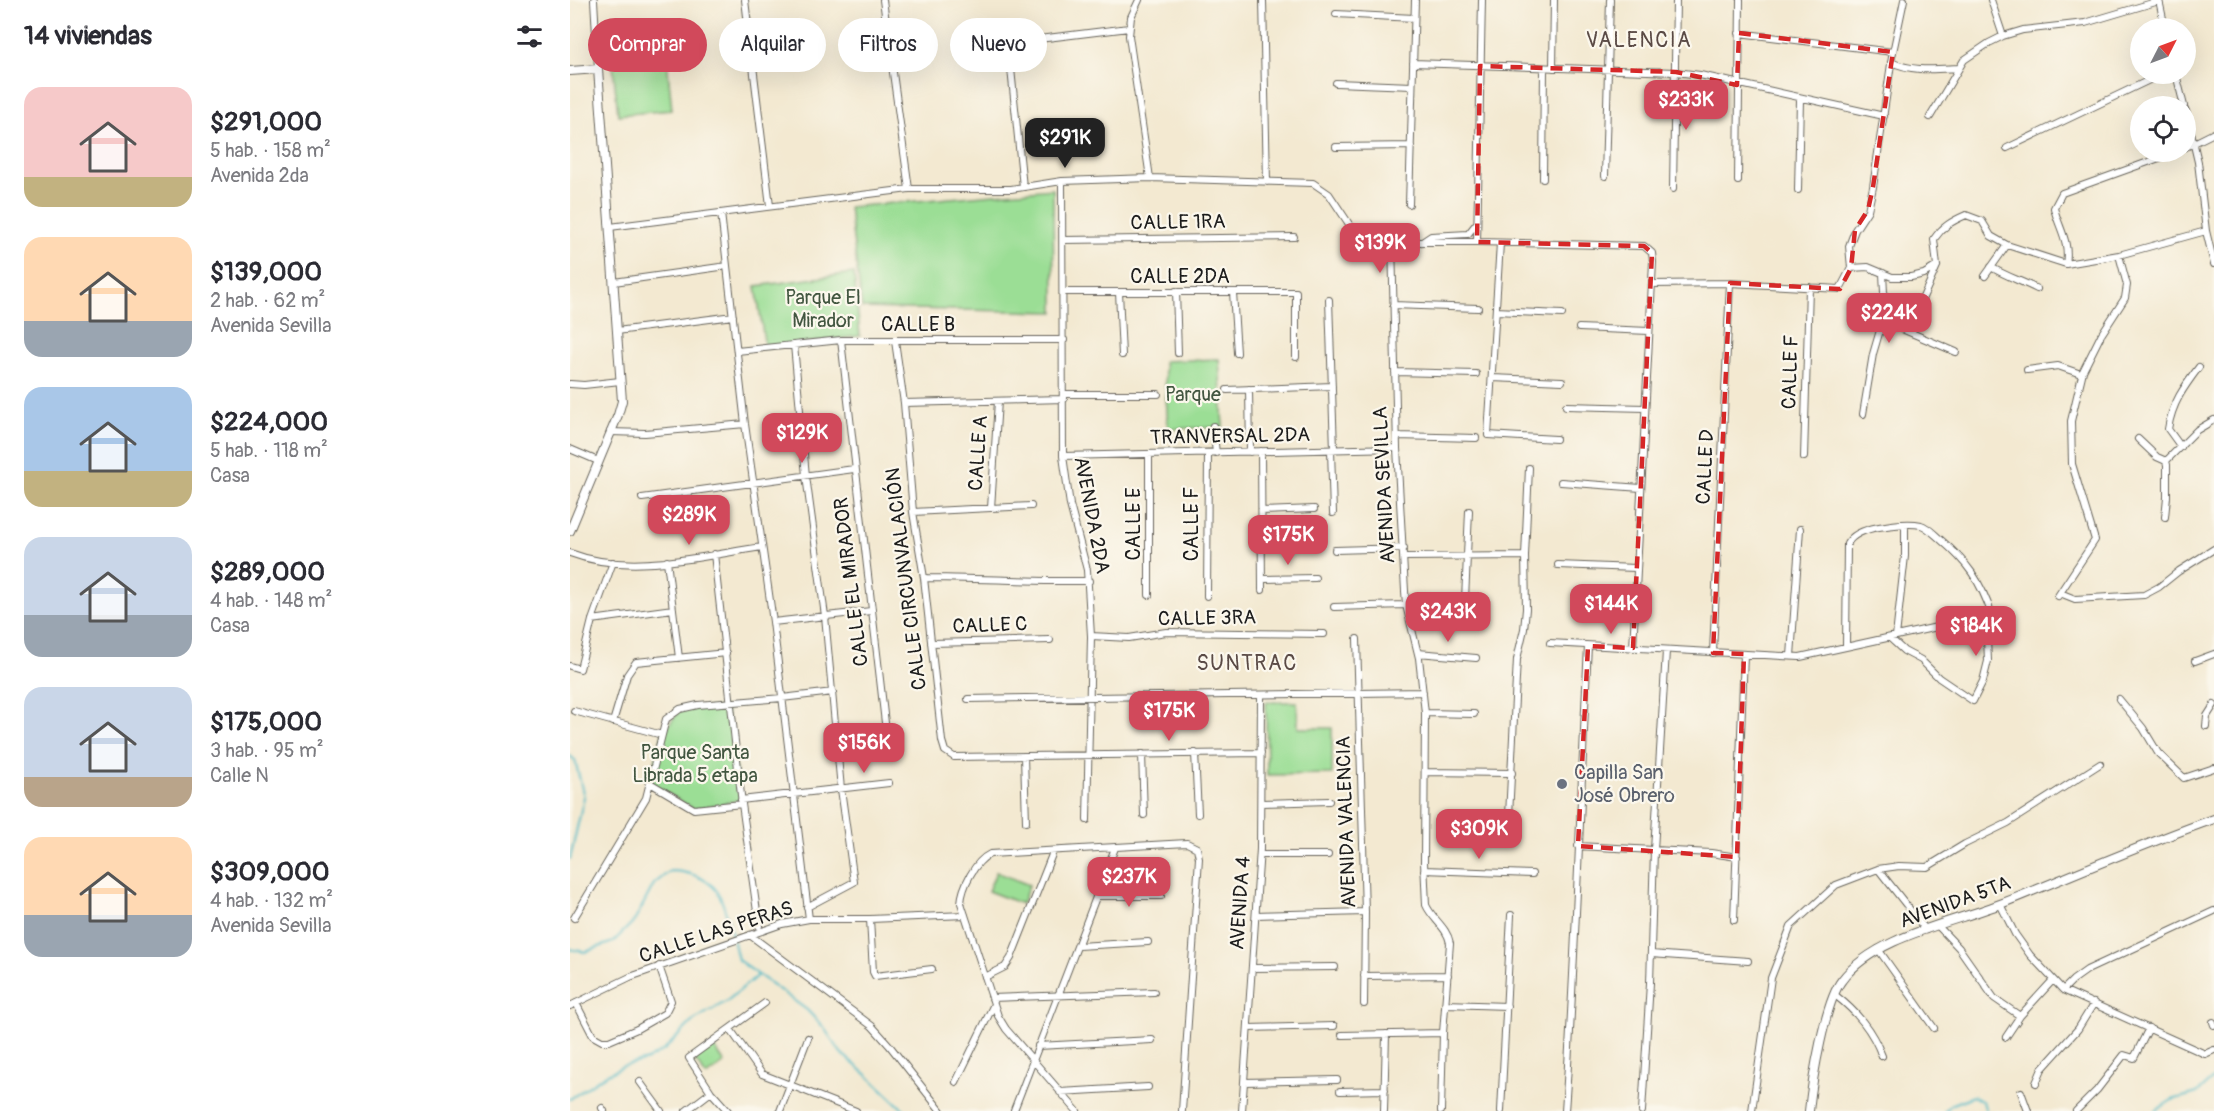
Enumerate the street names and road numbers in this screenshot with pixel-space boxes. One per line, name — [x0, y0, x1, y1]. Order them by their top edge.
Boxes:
street label: CALLE 1RA — [1130, 209, 1226, 235]
street label: CALLE 2DA — [1130, 264, 1230, 289]
street label: CALLE B — [881, 312, 955, 337]
street label: CALLE F — [1776, 334, 1804, 410]
street label: AVENIDA SEVILLA — [1367, 406, 1401, 564]
street label: CALLE A — [963, 414, 993, 492]
street label: TRANVERSAL 2DA — [1150, 422, 1310, 450]
street label: CALLE D — [1691, 429, 1719, 505]
street label: AVENIDA 2DA — [1068, 454, 1116, 576]
street label: CALLE CIRCUNVALACIÓN — [880, 466, 932, 692]
street label: CALLE E — [1121, 487, 1146, 561]
street label: CALLE F — [1179, 487, 1204, 561]
street label: CALLE EL MIRADOR — [828, 496, 874, 668]
street label: CALLE 3RA — [1158, 605, 1256, 631]
street label: CALLE C — [952, 611, 1028, 639]
street label: AVENIDA VALENCIA — [1331, 736, 1361, 908]
street label: AVENIDA 4 — [1224, 855, 1256, 951]
street label: AVENIDA 5TA — [1896, 870, 2014, 934]
street label: CALLE LAS PERAS — [636, 895, 796, 969]

